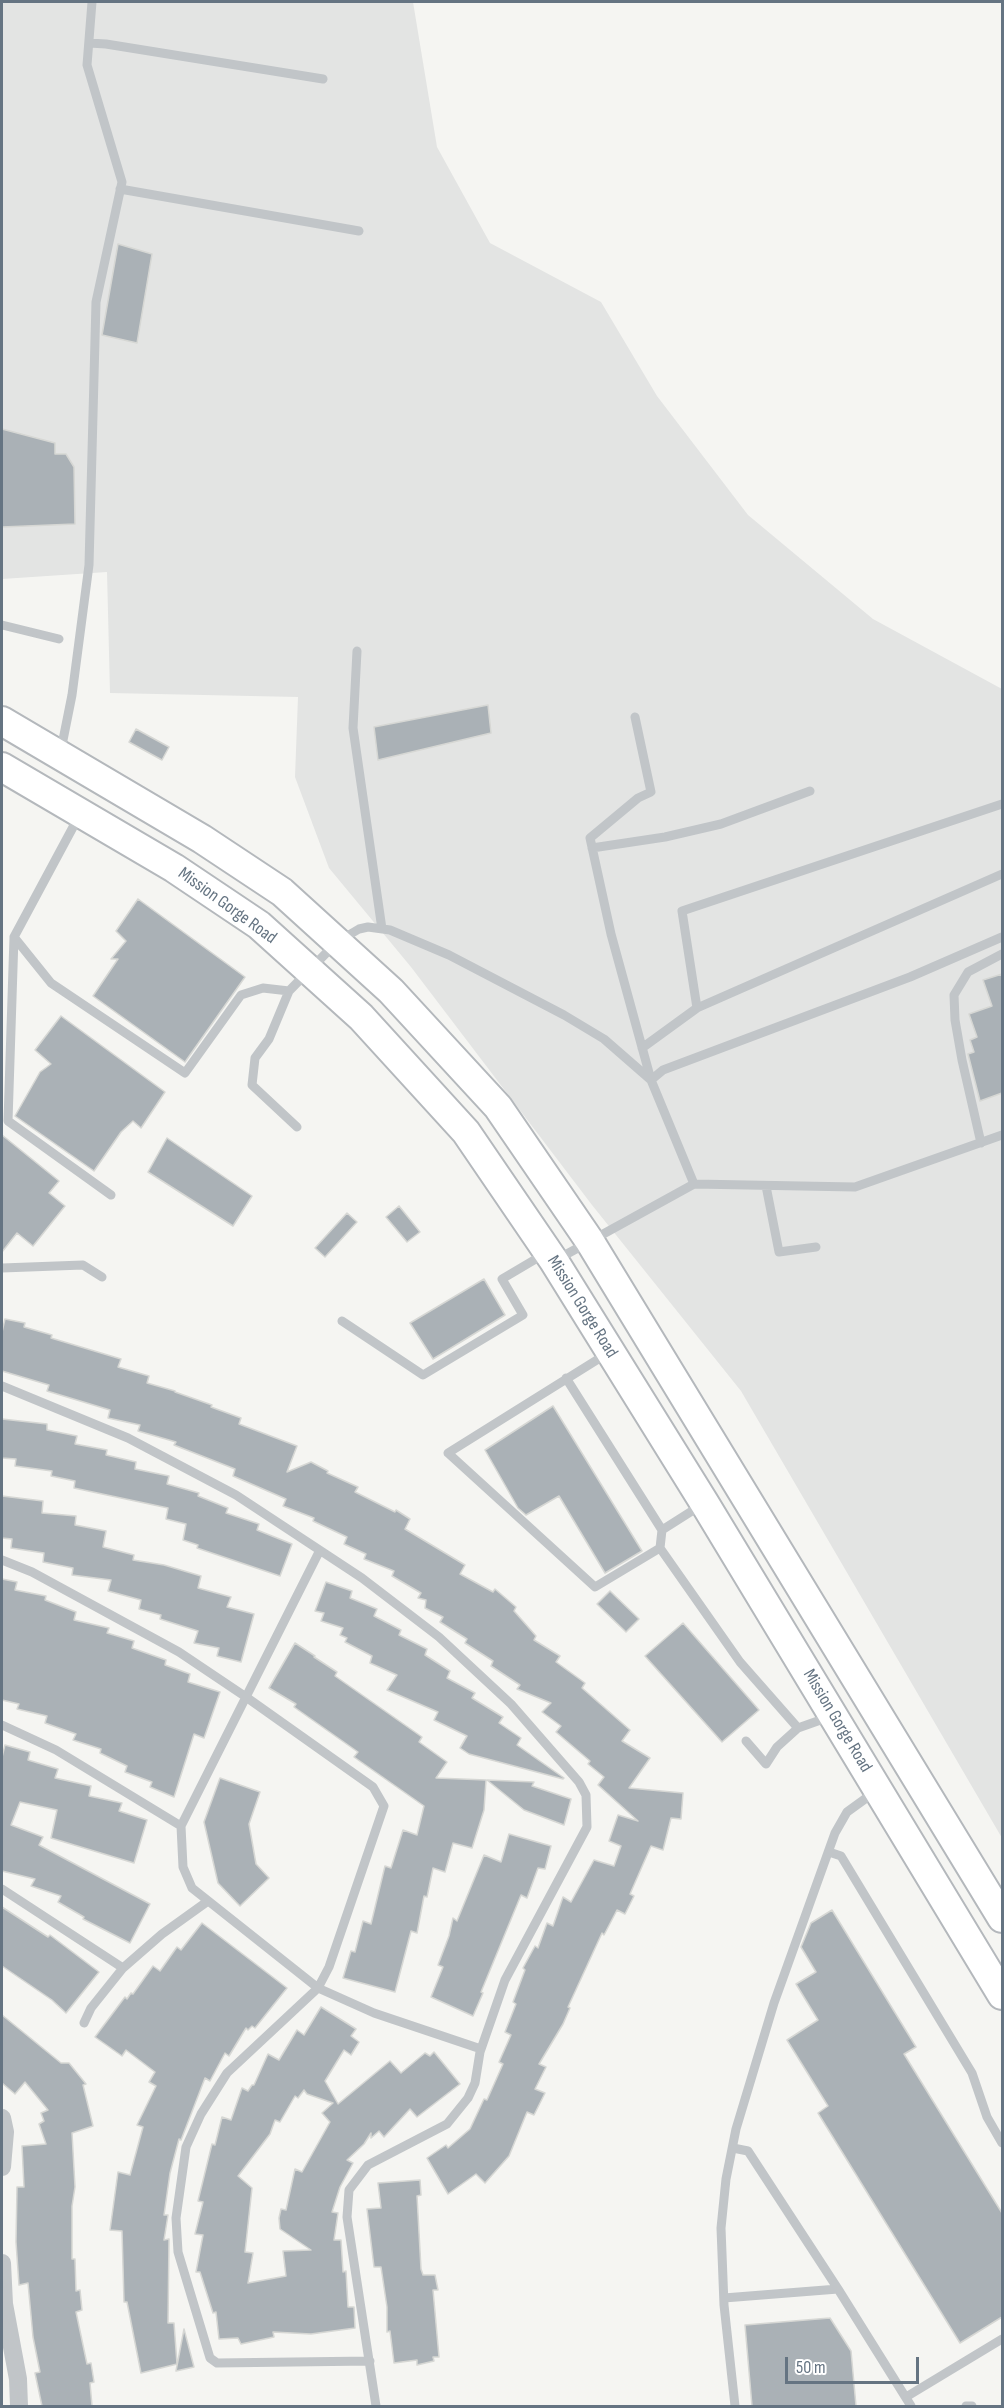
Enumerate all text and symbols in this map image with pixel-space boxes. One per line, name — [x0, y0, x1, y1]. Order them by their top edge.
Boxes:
street label: Mission Gorge Road — [174, 863, 280, 949]
street label: Mission Gorge Road — [542, 1252, 622, 1362]
street label: Mission Gorge Road — [798, 1666, 876, 1776]
scale bar — [788, 2345, 922, 2383]
text: 50 m — [796, 2357, 826, 2378]

